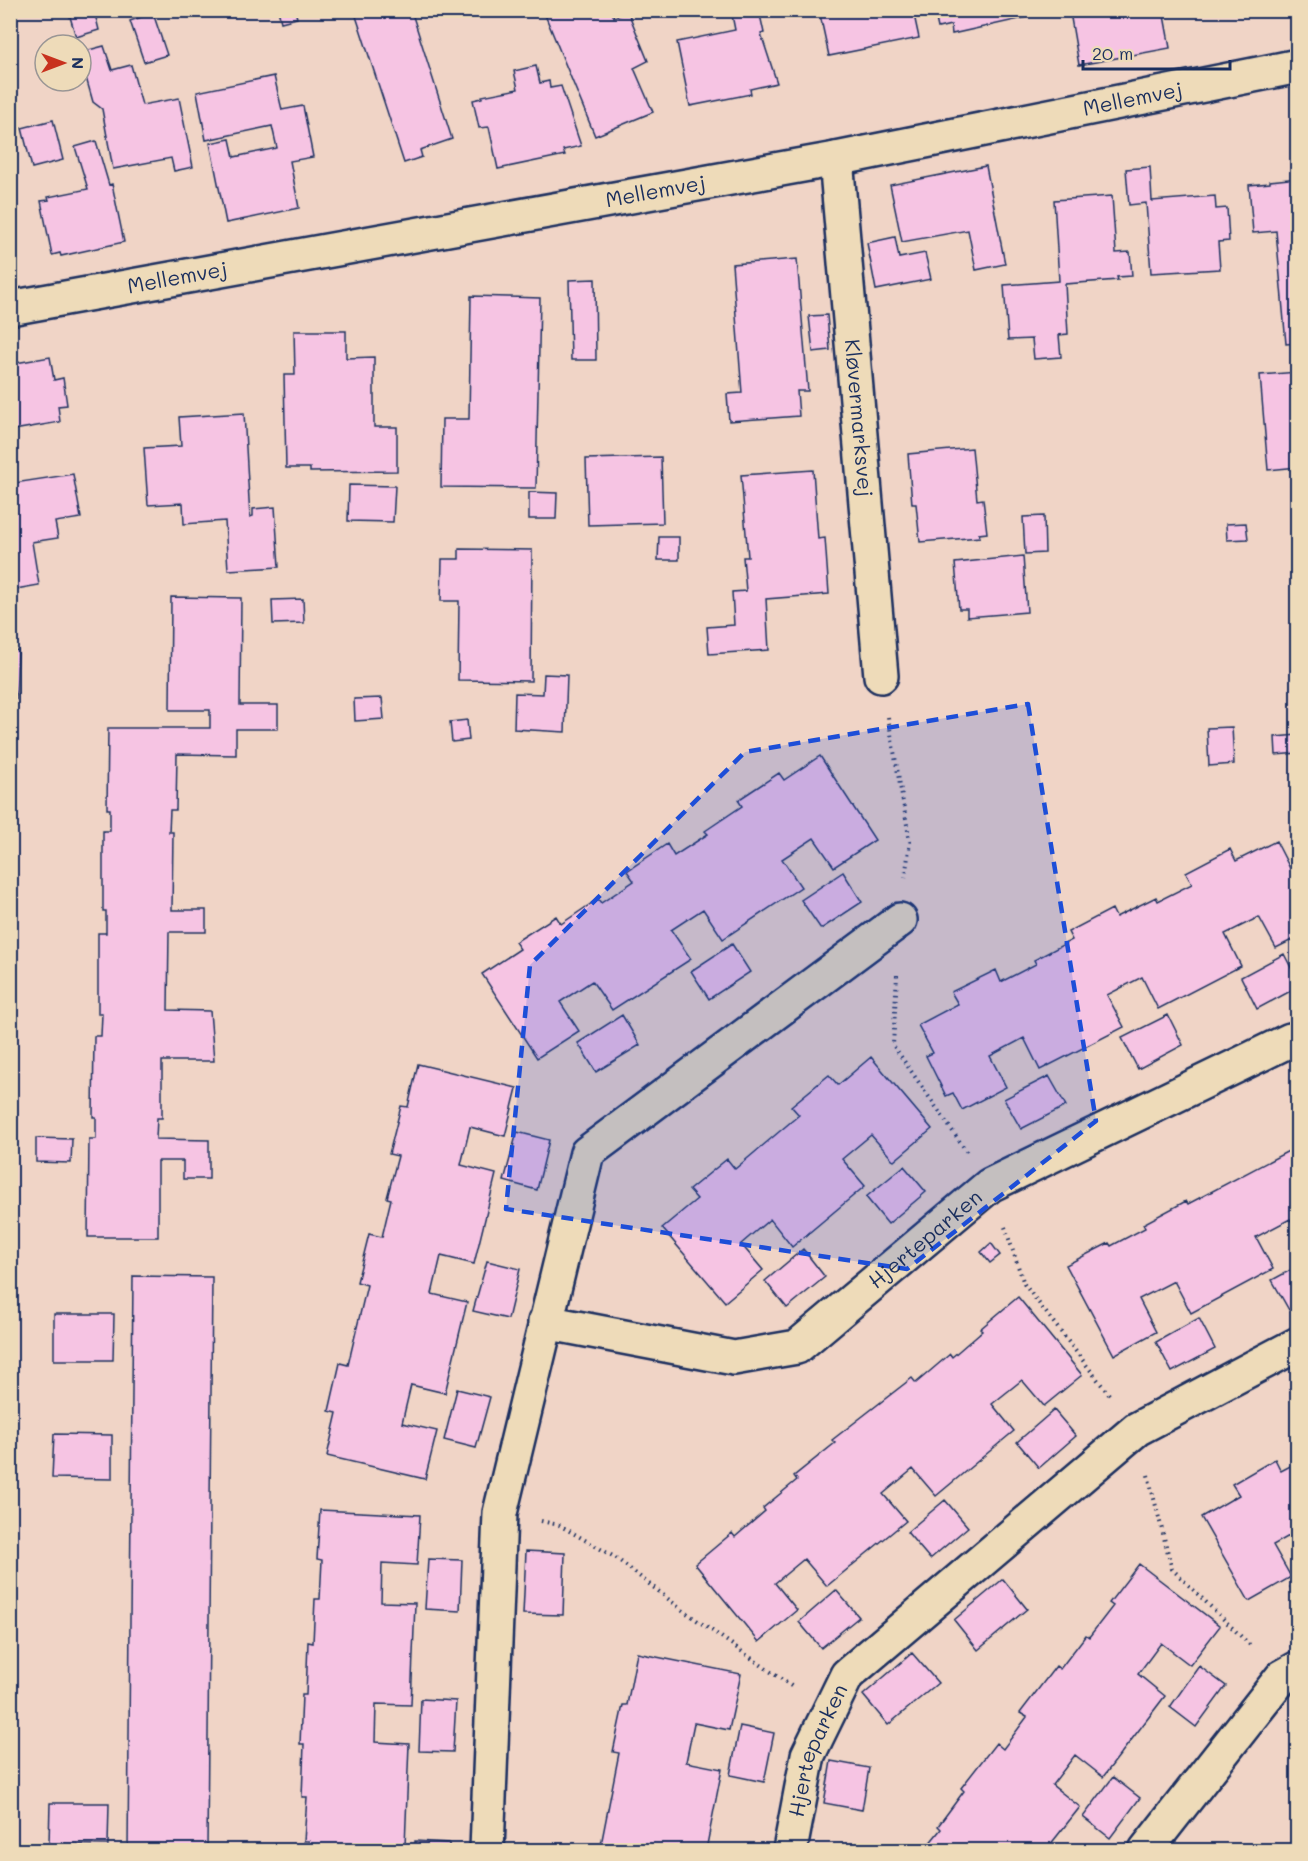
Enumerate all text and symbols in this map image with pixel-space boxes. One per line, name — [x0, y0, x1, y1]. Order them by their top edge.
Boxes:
north arrow — [33, 33, 93, 93]
scale bar — [1083, 33, 1230, 71]
text: 20 m — [1092, 41, 1133, 65]
text: N — [68, 57, 89, 69]
street label: Mellemvej — [1080, 75, 1185, 121]
street label: Mellemvej — [603, 168, 708, 212]
street label: Mellemvej — [125, 254, 229, 299]
street label: Kløvermarksvej — [840, 338, 880, 498]
street label: Hjerteparken — [862, 1183, 987, 1293]
street label: Hjerteparken — [782, 1679, 853, 1819]

